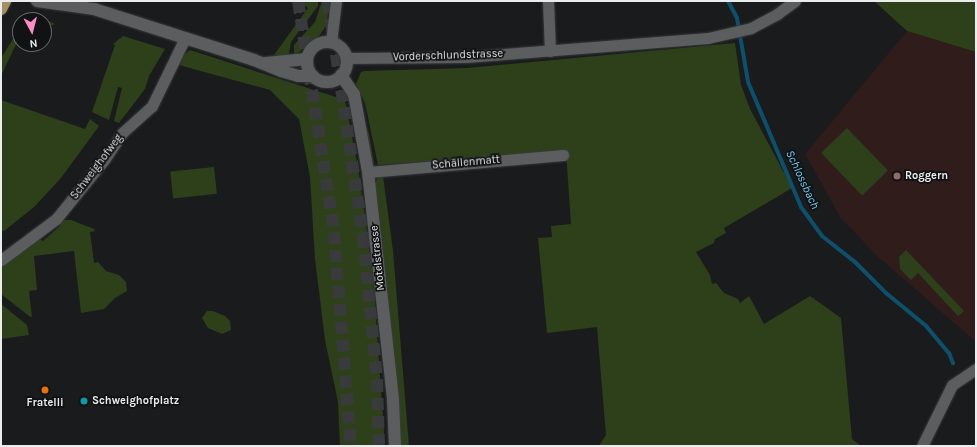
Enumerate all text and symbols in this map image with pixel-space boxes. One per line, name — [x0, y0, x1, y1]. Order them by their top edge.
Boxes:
north arrow — [12, 12, 52, 52]
text: N — [29, 36, 38, 50]
street label: Vorderschlundstrasse — [393, 47, 503, 65]
street label: Schweighofweg — [68, 132, 126, 202]
water label: Schlossbach — [782, 148, 822, 212]
street label: Schällenmatt — [432, 153, 500, 173]
place label: Roggern — [905, 169, 948, 183]
marker: Roggern — [892, 171, 902, 181]
street label: Motelstrasse — [368, 225, 388, 291]
marker: Fratelli — [40, 385, 50, 395]
place label: Schweighofplatz — [92, 394, 179, 408]
place label: Fratelli — [26, 396, 64, 410]
marker: Schweighofplatz — [79, 396, 89, 406]

